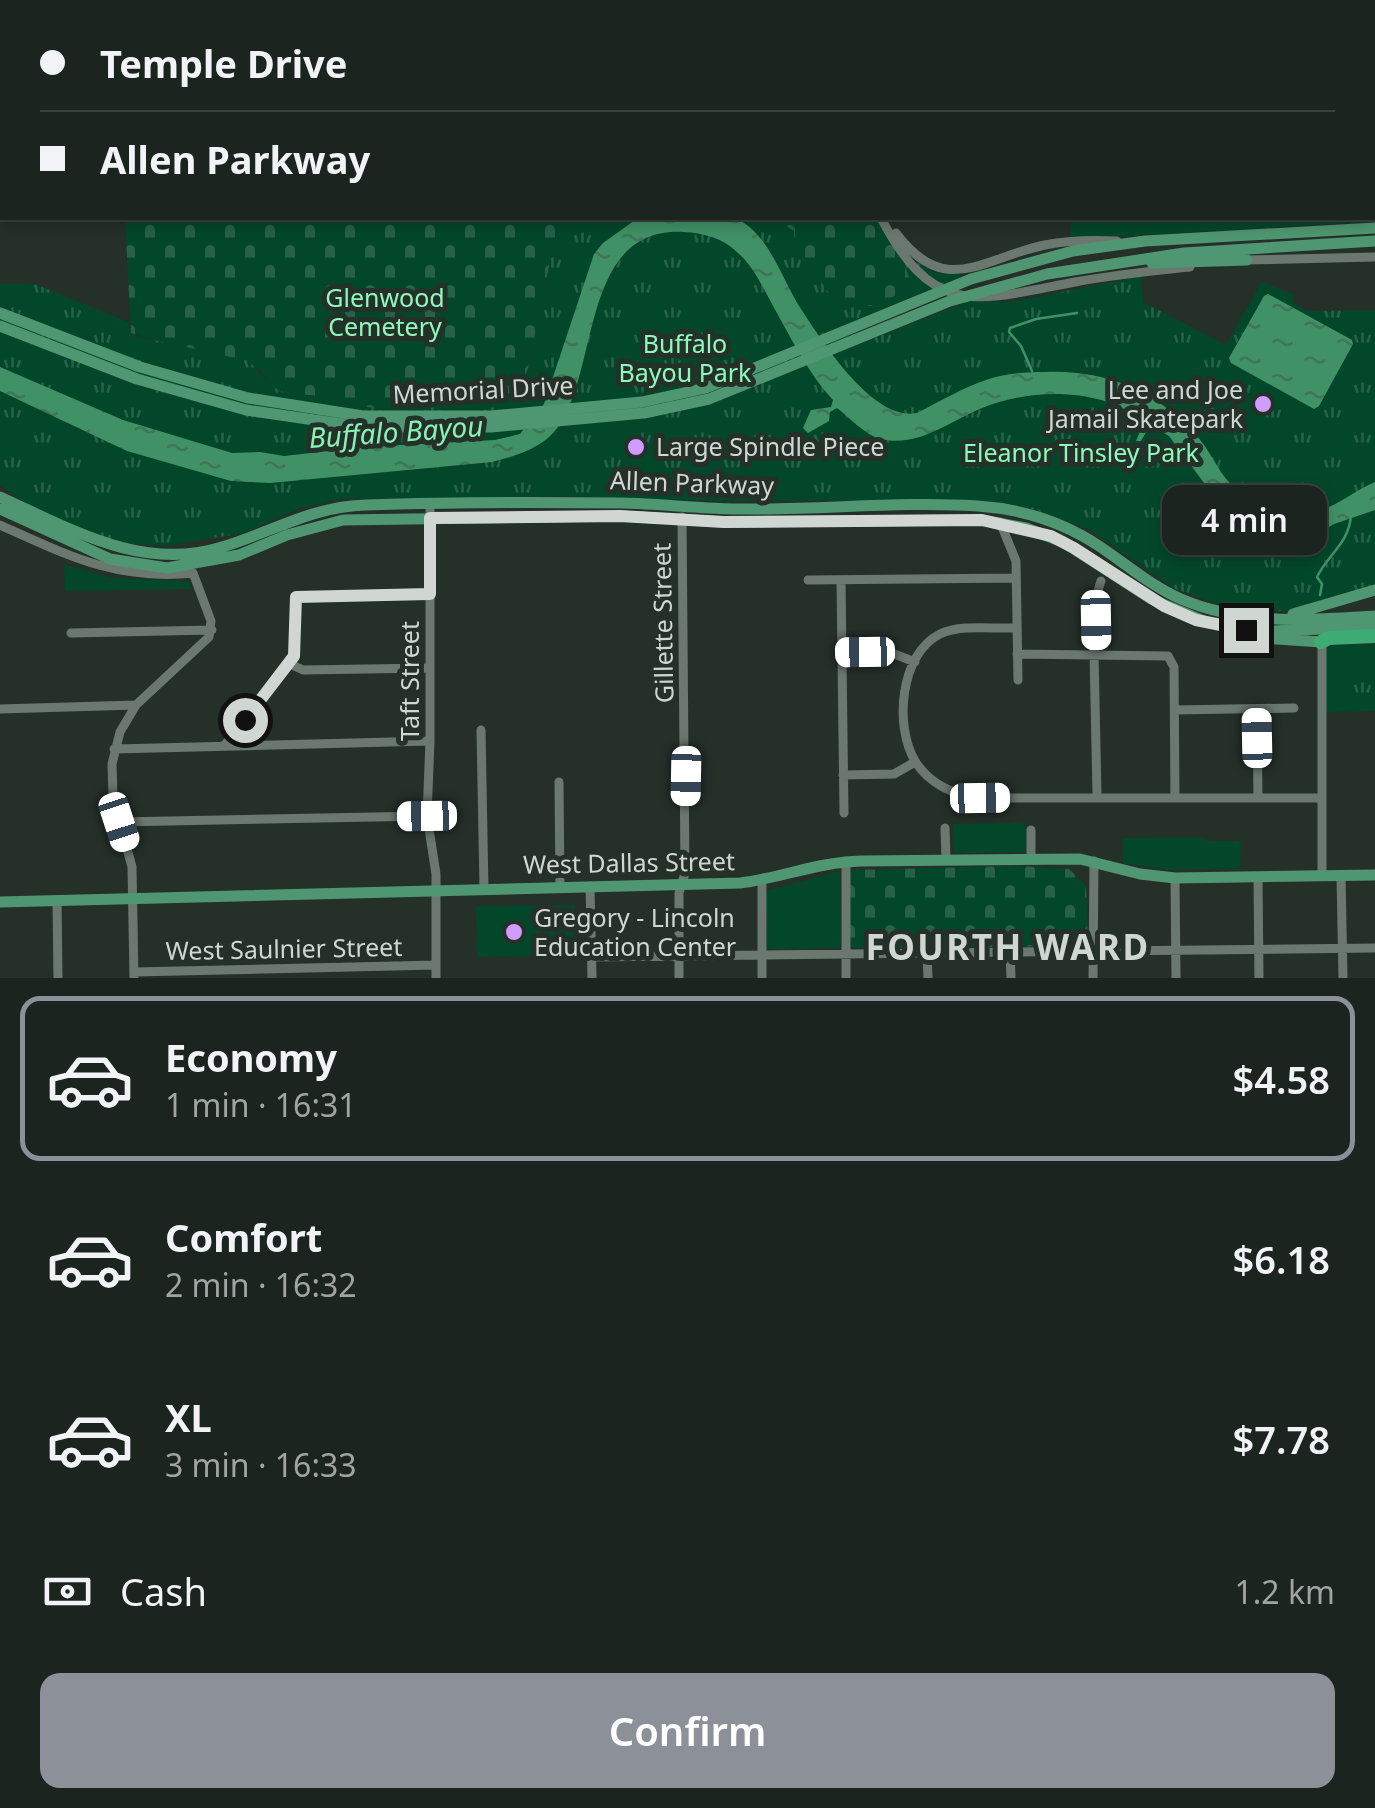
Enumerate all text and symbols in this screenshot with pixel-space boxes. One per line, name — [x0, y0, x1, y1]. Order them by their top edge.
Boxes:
text: Temple Drive — [100, 37, 347, 89]
text: Allen Parkway — [100, 133, 370, 185]
park label: Glenwood Cemetery — [325, 280, 445, 343]
park label: Buffalo Bayou Park — [619, 326, 752, 389]
street label: Memorial Drive — [392, 367, 574, 411]
place label: Lee and Joe Jamail Skatepark — [1046, 372, 1244, 435]
marker: Lee and Joe Jamail Skatepark — [1252, 393, 1274, 415]
water label: Buffalo Bayou — [307, 406, 484, 456]
place label: Large Spindle Piece — [656, 429, 884, 463]
park label: Eleanor Tinsley Park — [963, 435, 1200, 469]
marker: Large Spindle Piece — [625, 436, 647, 458]
street label: Allen Parkway — [609, 462, 775, 502]
callout: 4 min — [1164, 485, 1328, 555]
text: 4 min — [1201, 498, 1288, 541]
street label: Gillette Street — [644, 543, 680, 703]
car — [1080, 590, 1112, 650]
route end — [1224, 608, 1269, 653]
street label: Taft Street — [392, 621, 426, 741]
car — [835, 636, 895, 668]
route start — [223, 698, 268, 743]
car — [1241, 708, 1273, 768]
car — [670, 746, 702, 806]
car — [950, 782, 1010, 814]
car — [95, 789, 143, 855]
car — [397, 800, 457, 832]
street label: West Dallas Street — [523, 843, 735, 881]
place label: Gregory - Lincoln Education Center — [534, 900, 736, 963]
marker: Gregory - Lincoln Education Center — [503, 921, 525, 943]
district label: FOURTH WARD — [865, 923, 1151, 970]
street label: West Saulnier Street — [165, 929, 403, 967]
text: Economy — [165, 1031, 337, 1083]
icon: car — [45, 1034, 135, 1124]
text: $4.58 — [1233, 1053, 1330, 1105]
text: 1 min · 16:31 — [165, 1083, 357, 1126]
text: Comfort — [165, 1211, 322, 1263]
icon: car — [45, 1214, 135, 1304]
text: $6.18 — [1233, 1233, 1330, 1285]
text: 2 min · 16:32 — [165, 1263, 357, 1306]
text: XL — [165, 1391, 212, 1443]
icon: car — [45, 1394, 135, 1484]
text: $7.78 — [1233, 1413, 1330, 1465]
text: 3 min · 16:33 — [165, 1443, 357, 1486]
icon: cash — [40, 1564, 95, 1619]
text: Cash — [120, 1565, 207, 1617]
text: 1.2 km — [1234, 1570, 1335, 1613]
button: Confirm — [40, 1673, 1335, 1788]

